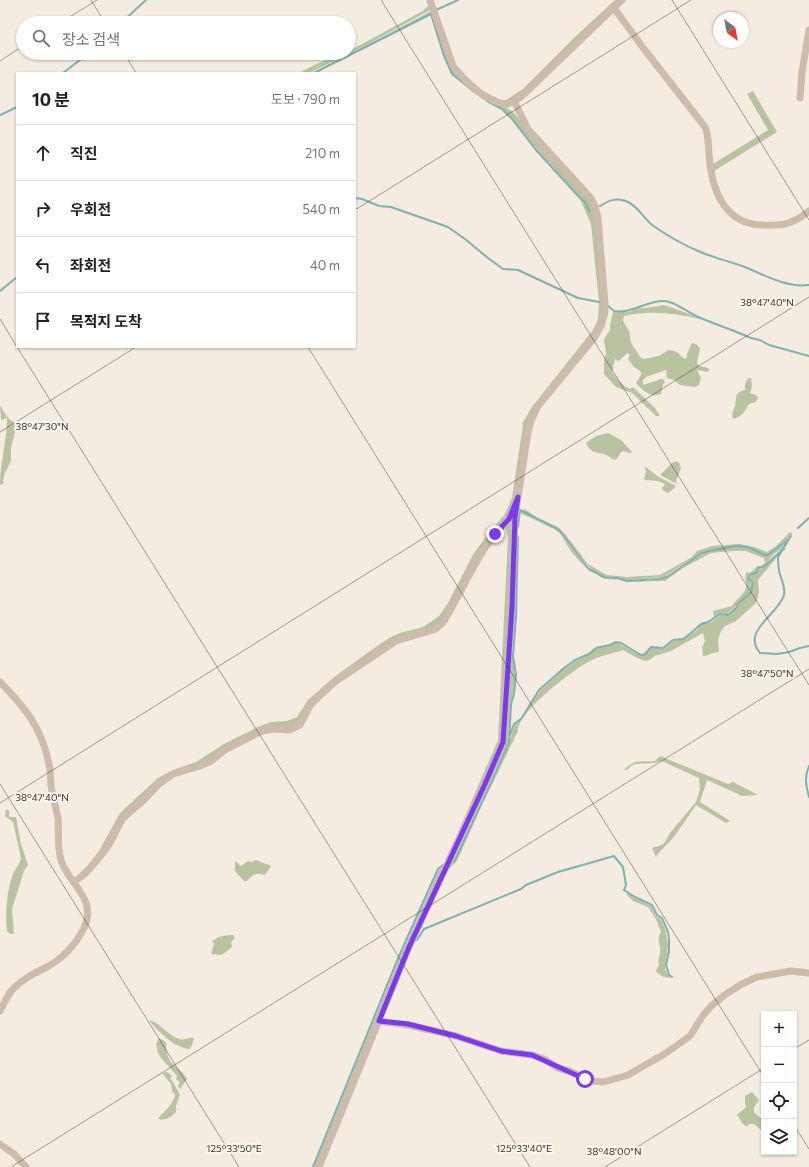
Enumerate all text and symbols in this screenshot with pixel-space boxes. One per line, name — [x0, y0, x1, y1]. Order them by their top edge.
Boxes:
north arrow — [713, 12, 749, 48]
search box — [16, 16, 356, 60]
icon: search — [30, 27, 52, 49]
text: 장소 검색 — [62, 30, 120, 48]
text: 10 분 — [32, 89, 70, 110]
text: 도보 · 790 m — [271, 91, 340, 107]
icon: ahead — [32, 142, 54, 164]
text: 직진 — [70, 144, 98, 162]
text: 210 m — [305, 145, 340, 161]
icon: right — [32, 198, 54, 220]
text: 우회전 — [70, 200, 111, 218]
text: 540 m — [302, 201, 340, 217]
icon: left — [32, 254, 54, 276]
text: 좌회전 — [70, 256, 111, 274]
text: 40 m — [310, 257, 340, 273]
text: 38°47'40"N — [740, 296, 794, 308]
icon: arrive — [32, 310, 54, 332]
text: 목적지 도착 — [70, 312, 142, 330]
text: 38°47'30"N — [15, 420, 69, 432]
route end — [486, 525, 504, 543]
text: 38°47'50"N — [740, 667, 794, 679]
text: 38°47'40"N — [15, 791, 69, 803]
map controls — [761, 1011, 797, 1155]
button: + — [761, 1011, 797, 1047]
button: − — [761, 1047, 797, 1083]
route start — [576, 1070, 594, 1088]
button: locate — [761, 1083, 797, 1119]
button: layers — [761, 1119, 797, 1155]
text: 125°33'50"E — [206, 1142, 262, 1154]
text: 125°33'40"E — [496, 1142, 552, 1154]
text: 38°48'00"N — [587, 1145, 641, 1157]

